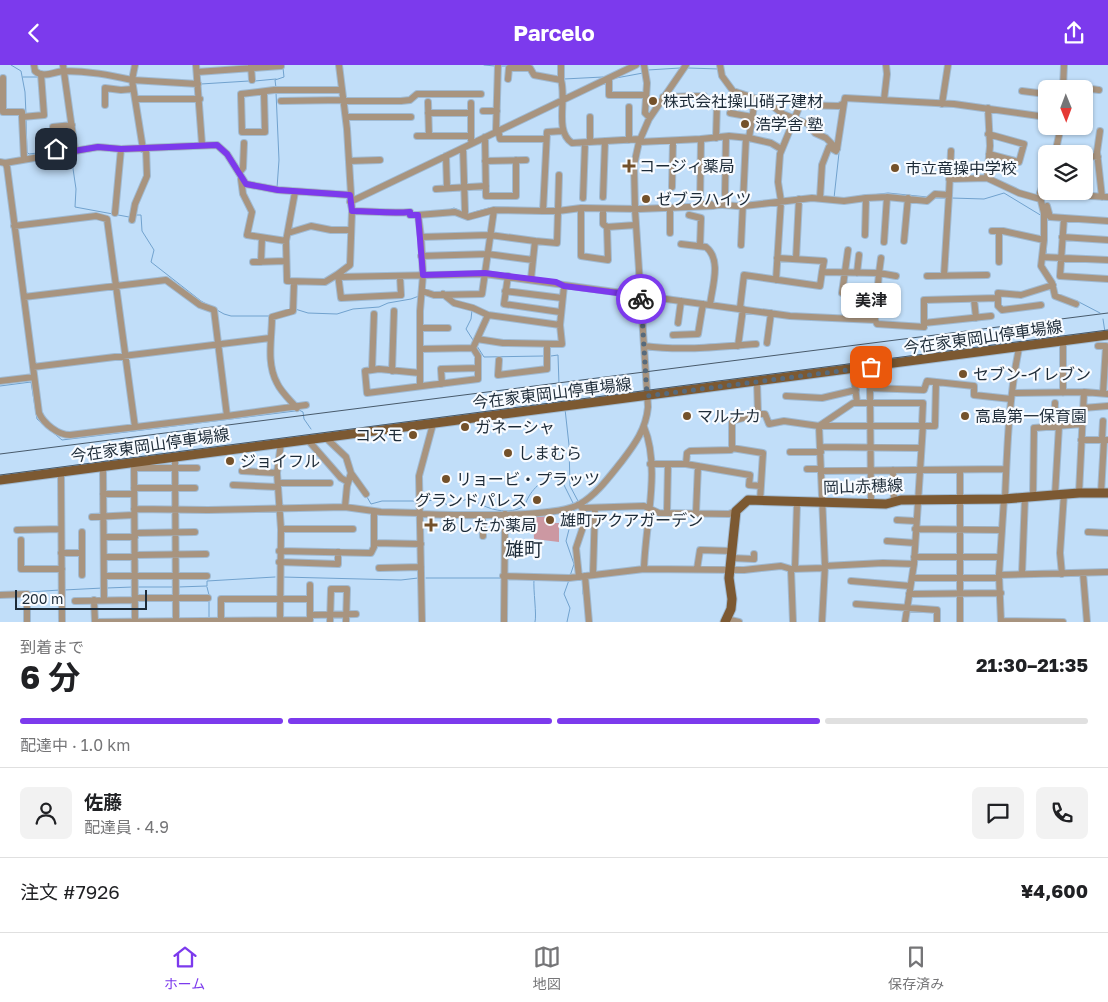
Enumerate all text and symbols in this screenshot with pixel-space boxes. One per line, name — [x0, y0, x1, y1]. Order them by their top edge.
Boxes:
icon: back — [20, 19, 48, 47]
text: Parcelo — [513, 19, 595, 46]
icon: share — [1060, 19, 1088, 47]
north arrow — [1038, 80, 1092, 135]
map controls — [1038, 80, 1093, 200]
place label: 株式会社操山硝子建材 — [663, 91, 823, 111]
marker: 株式会社操山硝子建材 — [647, 95, 659, 107]
place label: 浩学舎 塾 — [755, 114, 823, 134]
marker: 浩学舎 塾 — [739, 118, 751, 130]
pin — [35, 128, 77, 170]
icon: home — [42, 135, 70, 163]
button: layers — [1038, 145, 1093, 200]
place label: コージィ薬局 — [639, 156, 735, 176]
place label: 市立竜操中学校 — [905, 158, 1017, 178]
marker: コージィ薬局 — [623, 160, 635, 172]
marker: 市立竜操中学校 — [889, 162, 901, 174]
place label: ゼブラハイツ — [656, 189, 752, 209]
marker: ゼブラハイツ — [640, 193, 652, 205]
courier — [616, 274, 666, 324]
callout: 美津 — [841, 282, 901, 317]
icon: bike — [627, 285, 655, 313]
text: 美津 — [855, 290, 887, 310]
street label: 今在家東岡山停車場線 — [902, 316, 1064, 358]
pin — [850, 346, 892, 388]
icon: bag — [857, 353, 885, 381]
place label: セブン-イレブン — [973, 364, 1091, 384]
marker: セブン-イレブン — [957, 368, 969, 380]
street label: 今在家東岡山停車場線 — [471, 373, 633, 413]
place label: マルナカ — [697, 406, 761, 426]
place label: 高島第一保育園 — [975, 406, 1087, 426]
marker: マルナカ — [681, 410, 693, 422]
marker: 高島第一保育園 — [959, 410, 971, 422]
place label: ガネーシャ — [475, 417, 555, 437]
marker: ガネーシャ — [459, 421, 471, 433]
street label: 今在家東岡山停車場線 — [69, 424, 231, 466]
place label: コスモ — [355, 425, 403, 445]
marker: コスモ — [407, 429, 419, 441]
place label: しまむら — [518, 443, 582, 463]
marker: しまむら — [502, 447, 514, 459]
place label: ジョイフル — [240, 451, 320, 471]
marker: ジョイフル — [224, 455, 236, 467]
place label: リョービ・プラッツ — [456, 469, 600, 489]
marker: リョービ・プラッツ — [440, 473, 452, 485]
street label: 岡山赤穂線 — [823, 475, 903, 497]
place label: グランドパレス — [415, 490, 527, 510]
marker: グランドパレス — [531, 494, 543, 506]
place label: 雄町アクアガーデン — [560, 510, 703, 530]
marker: 雄町アクアガーデン — [544, 514, 556, 526]
place label: あしたか薬局 — [441, 515, 537, 535]
marker: あしたか薬局 — [425, 519, 437, 531]
district label: 雄町 — [505, 537, 543, 560]
scale bar — [15, 587, 148, 610]
text: 200 m — [22, 590, 63, 607]
text: 到着まで — [20, 637, 84, 657]
text: 21:30–21:35 — [976, 653, 1088, 676]
text: 6 分 — [20, 658, 80, 696]
text: 配達中 · 1.0 km — [20, 735, 130, 755]
button: person — [20, 787, 72, 839]
button: chat — [972, 787, 1024, 839]
button: phone — [1036, 787, 1088, 839]
text: 佐藤 — [84, 790, 122, 813]
text: 配達員 · 4.9 — [84, 817, 169, 837]
text: ¥4,600 — [1021, 879, 1088, 902]
text: 注文 #7926 — [20, 880, 120, 903]
tab: ホーム — [164, 943, 205, 993]
tab: 地図 — [533, 943, 561, 993]
tab: 保存済み — [888, 943, 944, 993]

